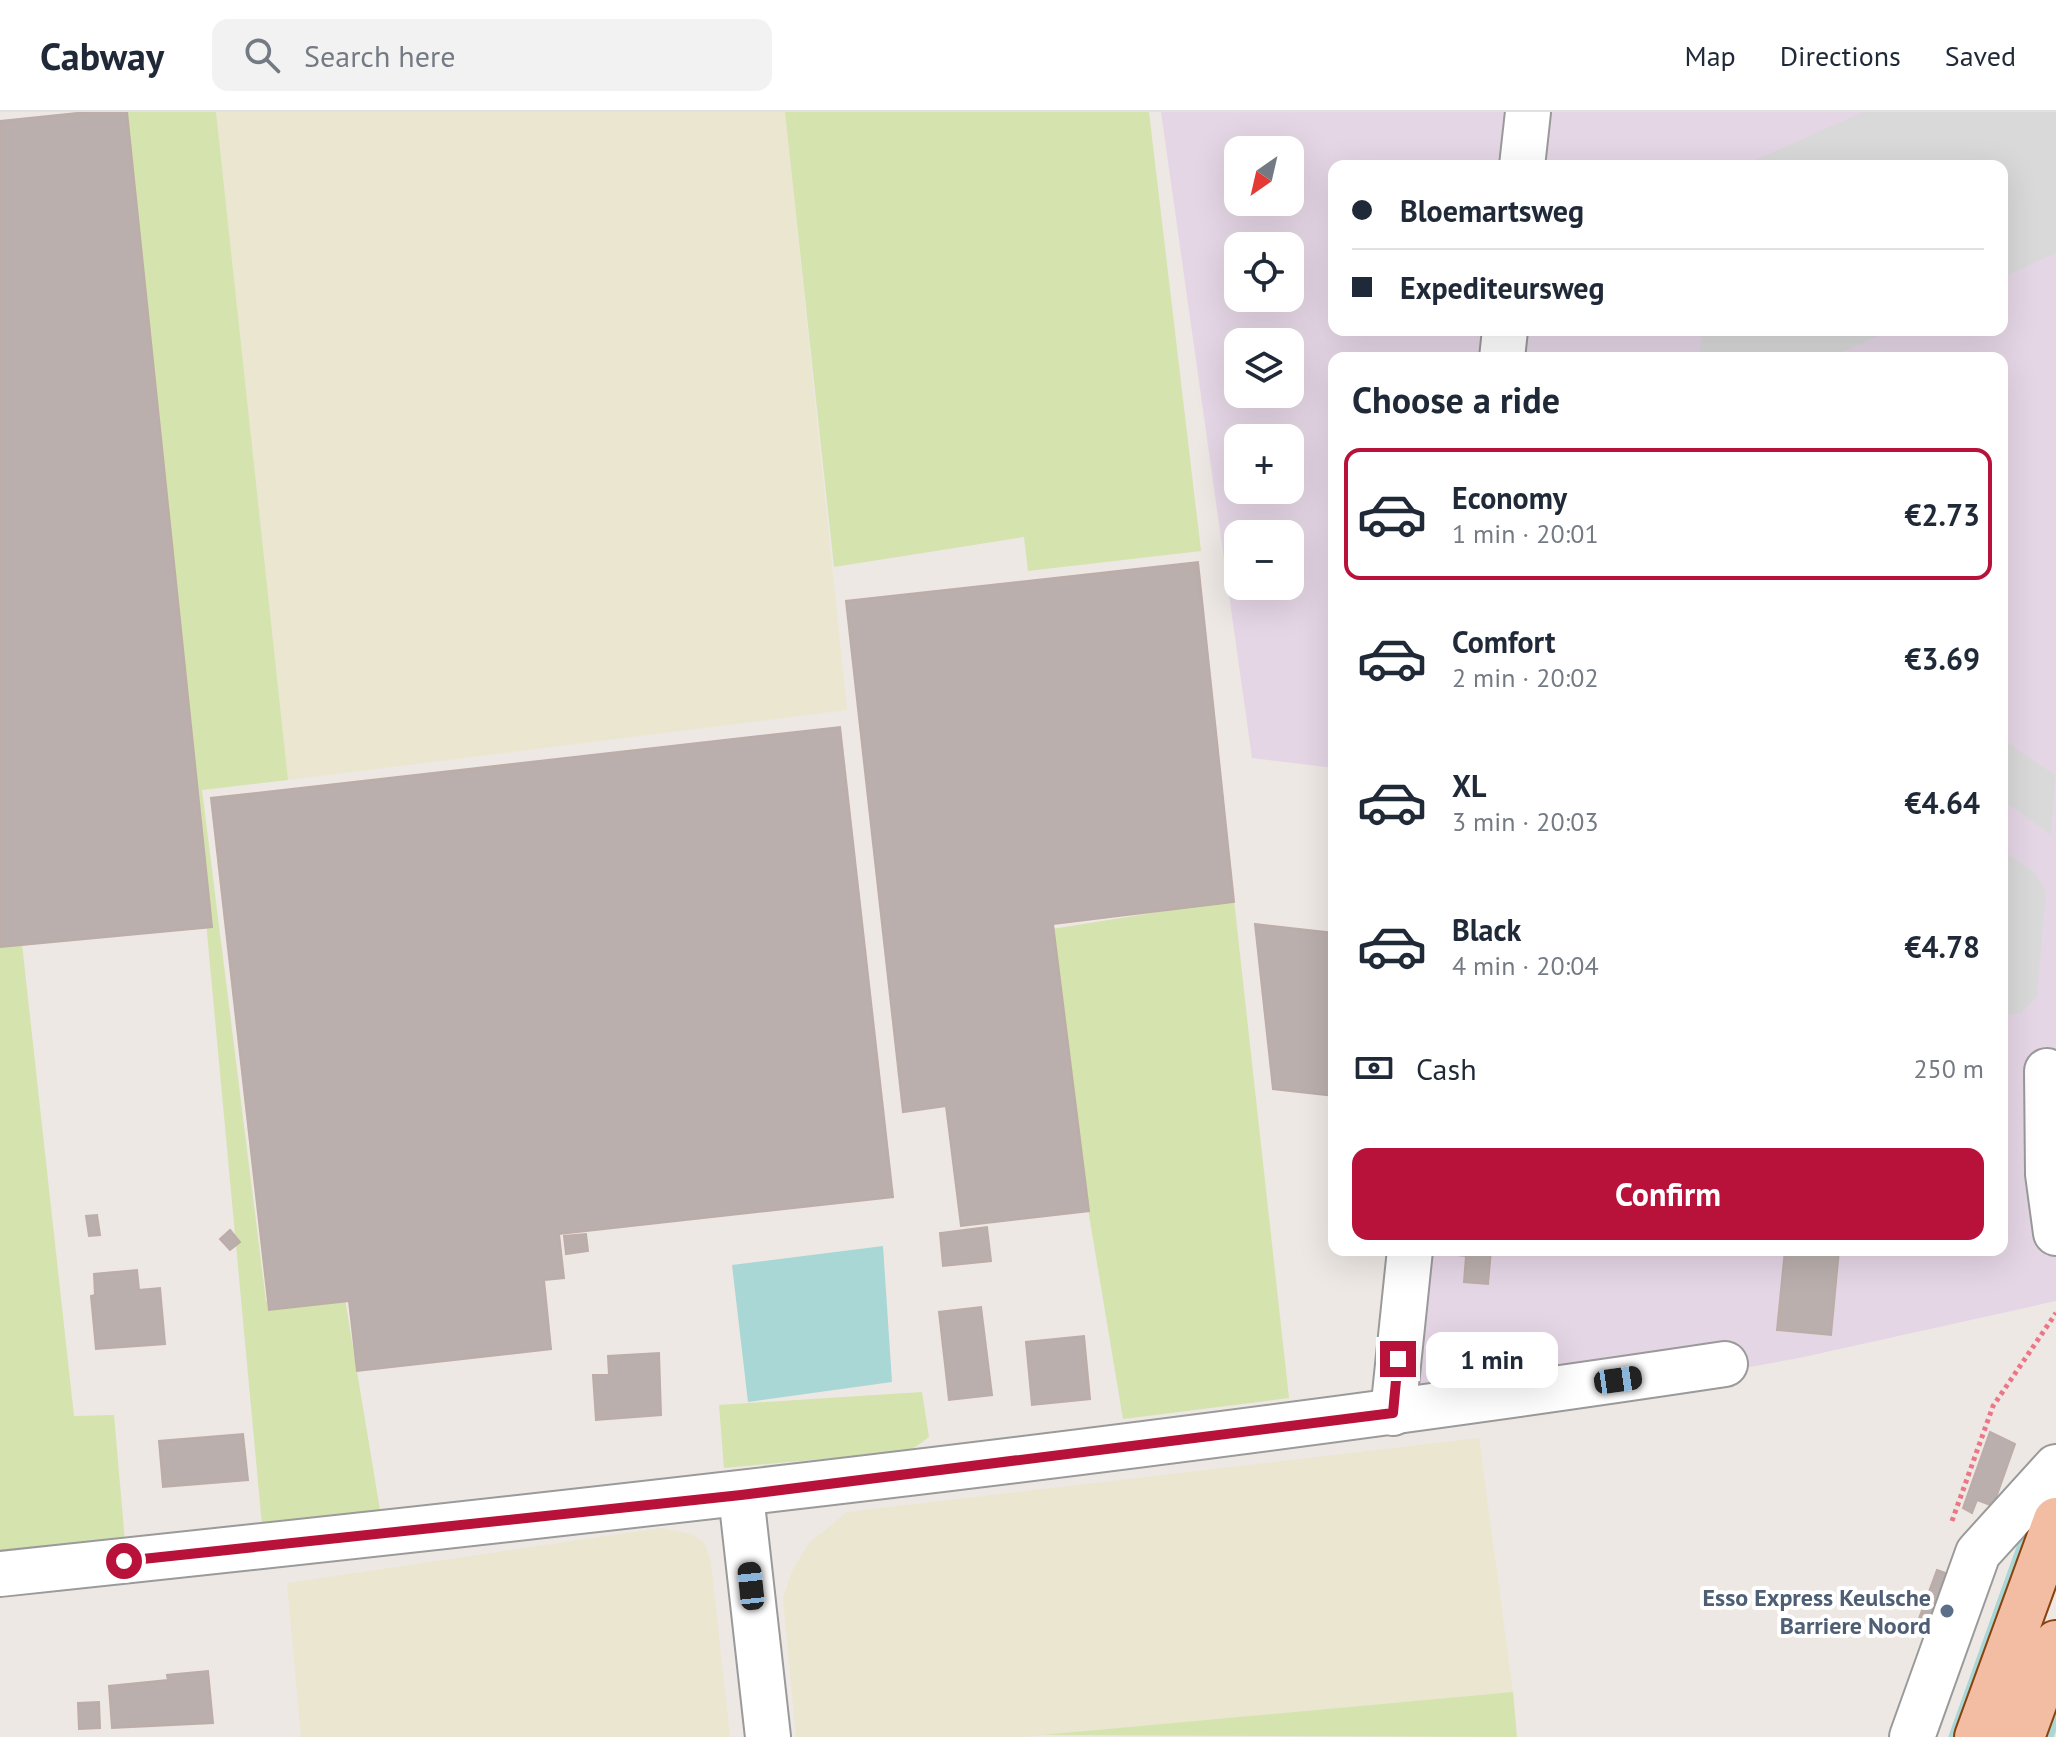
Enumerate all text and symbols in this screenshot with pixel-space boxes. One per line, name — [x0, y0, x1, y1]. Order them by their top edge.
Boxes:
search box — [212, 19, 772, 91]
text: Cabway — [40, 31, 164, 80]
icon: search — [240, 33, 284, 77]
text: Search here — [304, 36, 455, 75]
text: Map — [1685, 37, 1736, 74]
text: Directions — [1780, 37, 1901, 74]
text: Saved — [1945, 37, 2016, 74]
north arrow — [1224, 136, 1304, 216]
map controls — [1224, 136, 1304, 600]
text: Bloemartsweg — [1400, 191, 1584, 230]
button: locate — [1224, 232, 1304, 312]
text: Expediteursweg — [1400, 268, 1605, 307]
button: layers — [1224, 328, 1304, 408]
text: Choose a ride — [1352, 376, 1560, 423]
button: + — [1224, 424, 1304, 504]
icon: car — [1356, 478, 1428, 550]
text: Economy — [1452, 478, 1567, 517]
text: €2.73 — [1905, 495, 1980, 534]
text: 1 min · 20:01 — [1452, 517, 1599, 550]
button: − — [1224, 520, 1304, 600]
icon: car — [1356, 622, 1428, 694]
text: Comfort — [1452, 622, 1555, 661]
text: €3.69 — [1905, 639, 1980, 678]
text: 2 min · 20:02 — [1452, 661, 1599, 694]
icon: car — [1356, 766, 1428, 838]
text: XL — [1452, 766, 1486, 805]
text: €4.64 — [1905, 783, 1980, 822]
text: 3 min · 20:03 — [1452, 805, 1599, 838]
icon: car — [1356, 910, 1428, 982]
text: Black — [1452, 910, 1521, 949]
text: €4.78 — [1905, 927, 1980, 966]
text: 4 min · 20:04 — [1452, 949, 1599, 982]
icon: cash — [1352, 1046, 1396, 1090]
text: Cash — [1416, 1049, 1477, 1088]
text: 250 m — [1913, 1052, 1984, 1085]
button: Confirm — [1352, 1148, 1984, 1240]
callout: 1 min — [1426, 1331, 1558, 1387]
route end — [1380, 1341, 1416, 1377]
text: 1 min — [1460, 1343, 1524, 1376]
car — [1593, 1365, 1643, 1395]
route start — [106, 1543, 142, 1579]
car — [737, 1561, 765, 1611]
place label: Esso Express Keulsche Barriere Noord — [1703, 1582, 1931, 1641]
marker: Esso Express Keulsche Barriere Noord — [1938, 1602, 1956, 1620]

